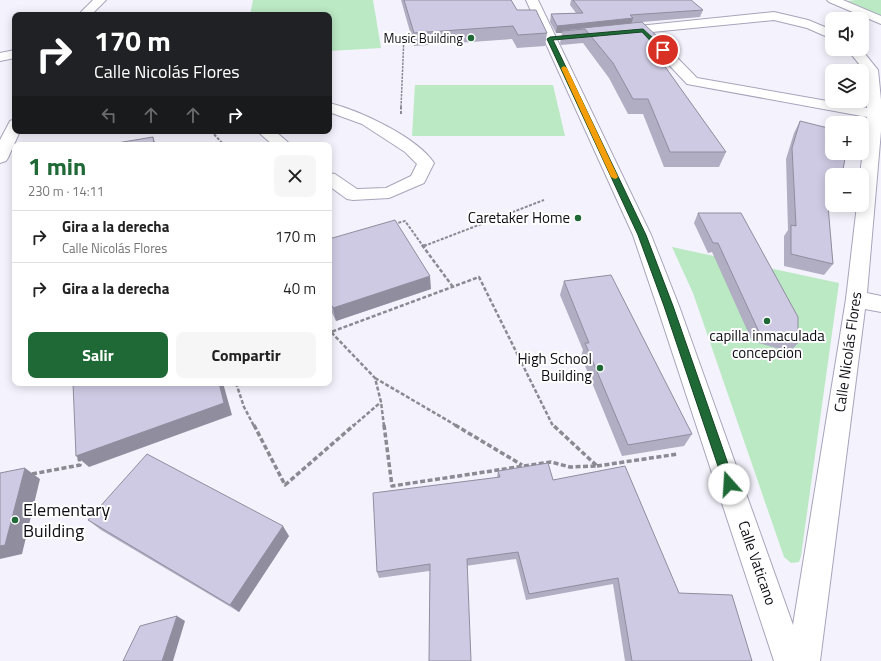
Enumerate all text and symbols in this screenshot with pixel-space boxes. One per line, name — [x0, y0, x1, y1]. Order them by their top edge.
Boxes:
map controls — [825, 12, 869, 212]
button: sound — [825, 12, 869, 56]
text: 170 m — [94, 19, 171, 62]
icon: right — [28, 28, 80, 80]
place label: Music Building — [384, 28, 463, 48]
marker: Music Building — [466, 33, 476, 43]
pin — [646, 33, 680, 67]
icon: arrive — [652, 39, 674, 61]
text: Calle Nicolás Flores — [94, 58, 240, 85]
button: layers — [825, 64, 869, 108]
icon: left — [98, 104, 120, 126]
icon: ahead — [140, 104, 162, 126]
icon: ahead — [182, 104, 204, 126]
icon: right — [224, 104, 246, 126]
button: + — [825, 116, 869, 160]
text: 1 min — [28, 148, 86, 184]
button: close — [274, 155, 316, 197]
button: − — [825, 168, 869, 212]
text: 230 m · 14:11 — [28, 181, 104, 201]
place label: Caretaker Home — [468, 206, 570, 229]
marker: Caretaker Home — [573, 213, 583, 223]
text: Gira a la derecha — [62, 215, 169, 238]
text: 170 m — [275, 225, 316, 248]
icon: right — [28, 226, 50, 248]
text: Calle Nicolás Flores — [62, 238, 167, 258]
text: Gira a la derecha — [62, 277, 169, 300]
text: 40 m — [283, 277, 316, 300]
icon: right — [28, 278, 50, 300]
street label: Calle Nicolás Flores — [828, 290, 867, 414]
marker: capilla inmaculada concepcion — [762, 316, 772, 326]
place label: capilla inmaculada concepcion — [709, 324, 825, 364]
button: Salir — [28, 332, 168, 378]
button: Compartir — [176, 332, 316, 378]
place label: High School Building — [517, 347, 592, 387]
marker: High School Building — [595, 363, 605, 373]
position arrow — [708, 463, 750, 505]
place label: Elementary Building — [23, 496, 111, 544]
marker: Elementary Building — [10, 515, 20, 525]
street label: Calle Vaticano — [732, 518, 783, 608]

